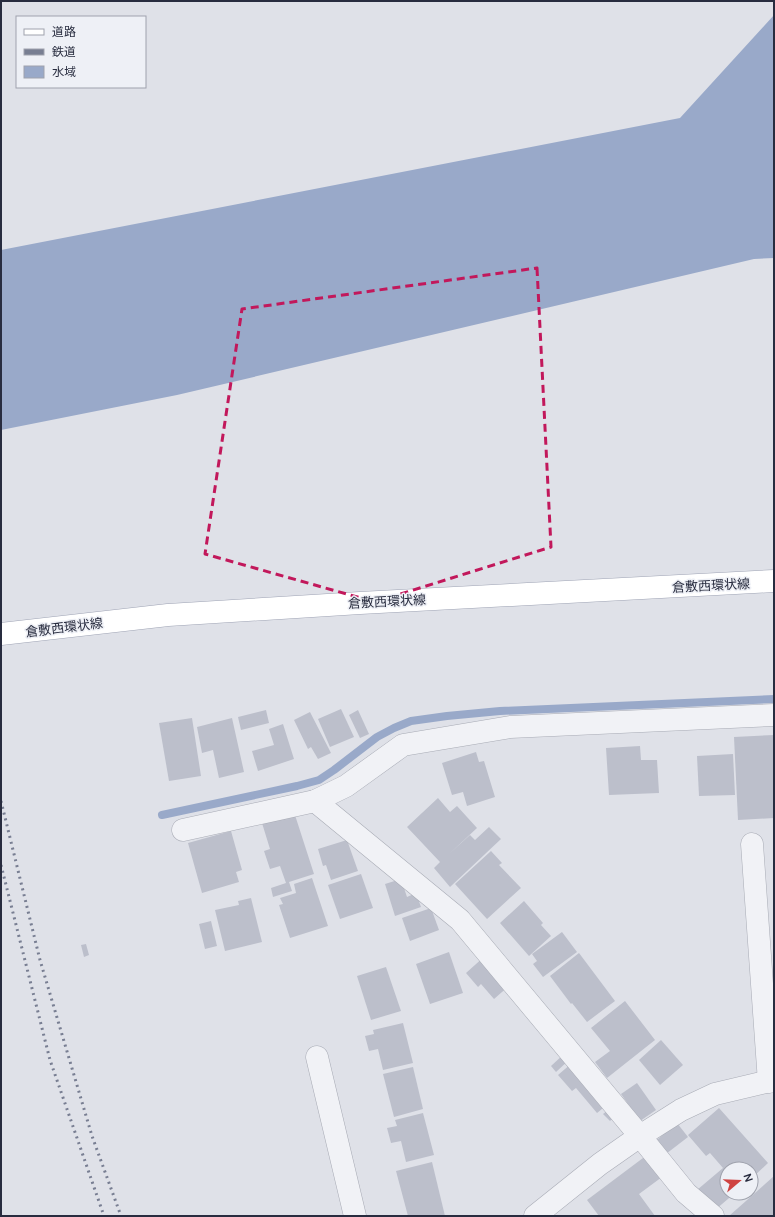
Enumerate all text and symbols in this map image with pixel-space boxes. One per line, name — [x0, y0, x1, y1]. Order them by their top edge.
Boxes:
legend — [16, 16, 146, 88]
text: 道路 — [52, 24, 76, 40]
text: 鉄道 — [52, 44, 76, 60]
text: 水域 — [52, 64, 76, 80]
street label: 倉敷西環状線 — [672, 575, 750, 596]
street label: 倉敷西環状線 — [348, 591, 426, 612]
street label: 倉敷西環状線 — [24, 614, 104, 641]
north arrow — [719, 1161, 759, 1201]
text: N — [741, 1172, 756, 1184]

